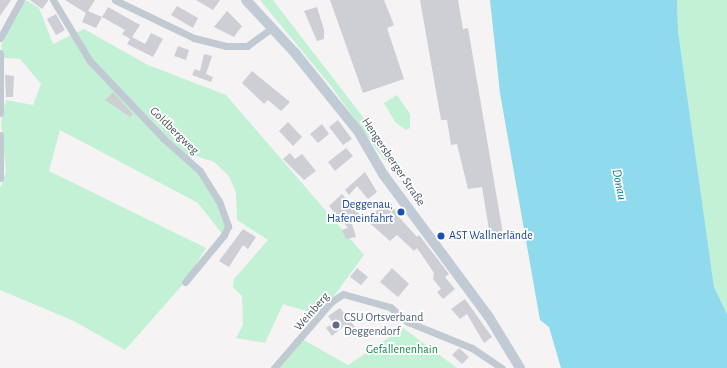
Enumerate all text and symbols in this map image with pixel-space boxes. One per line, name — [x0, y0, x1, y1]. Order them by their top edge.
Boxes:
street label: Goldbergweg — [146, 104, 202, 158]
street label: Hengersberger Straße — [358, 115, 428, 209]
water label: Donau — [607, 168, 629, 202]
place label: Deggenau, Hafeneinfahrt — [327, 198, 393, 226]
marker: Deggenau, Hafeneinfahrt — [396, 207, 406, 217]
place label: AST Wallnerlände — [449, 229, 533, 243]
marker: AST Wallnerlände — [436, 231, 446, 241]
street label: Weinberg — [291, 290, 333, 334]
place label: CSU Ortsverband Deggendorf — [344, 311, 423, 339]
marker: CSU Ortsverband Deggendorf — [331, 320, 341, 330]
park label: Gefallenenhain — [366, 343, 438, 357]

